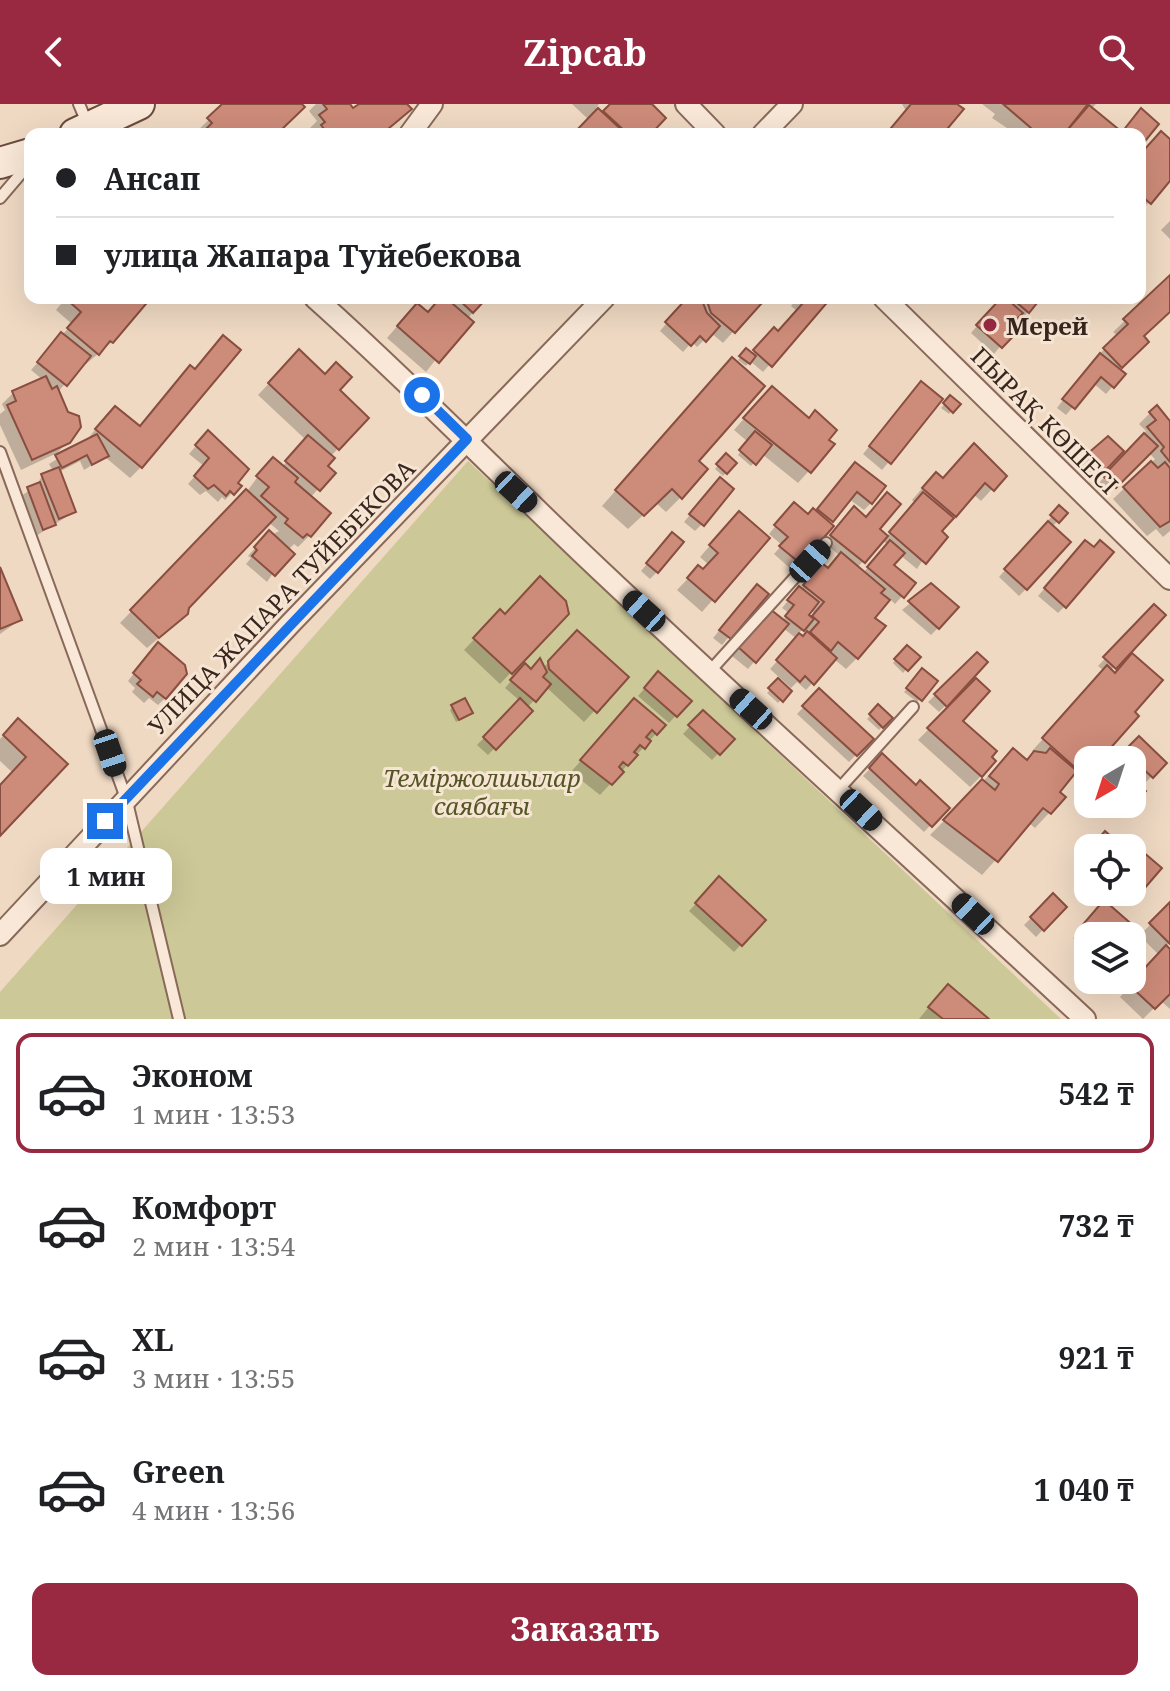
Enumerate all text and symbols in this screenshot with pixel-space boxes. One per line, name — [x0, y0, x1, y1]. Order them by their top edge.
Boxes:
text: Zipcab — [523, 28, 647, 77]
icon: back — [32, 30, 76, 74]
icon: search — [1094, 30, 1138, 74]
text: Ансап — [104, 158, 200, 199]
text: улица Жапара Туйебекова — [104, 235, 522, 276]
place label: Мерей — [1006, 309, 1088, 342]
marker: Мерей — [981, 316, 999, 334]
street label: ПЫРАҚ КӨШЕСІ — [964, 339, 1126, 501]
route start — [404, 377, 440, 413]
street label: УЛИЦА ЖАПАРА ТУЙЕБЕКОВА — [140, 452, 422, 742]
car — [490, 467, 542, 517]
car — [785, 535, 835, 587]
car — [618, 586, 670, 636]
car — [725, 684, 777, 734]
car — [91, 726, 129, 780]
north arrow — [1074, 746, 1146, 818]
map controls — [1074, 746, 1146, 994]
park label: Теміржолшылар саябағы — [383, 761, 581, 822]
car — [835, 785, 887, 835]
route end — [87, 803, 123, 839]
button: locate — [1074, 834, 1146, 906]
callout: 1 мин — [39, 849, 171, 905]
text: 1 мин — [67, 858, 145, 894]
car — [947, 889, 999, 939]
button: layers — [1074, 922, 1146, 994]
text: Эконом — [132, 1055, 252, 1096]
icon: car — [36, 1057, 108, 1129]
text: 542 ₸ — [1058, 1073, 1134, 1114]
text: 1 мин · 13:53 — [132, 1096, 295, 1132]
text: Комфорт — [132, 1187, 276, 1228]
icon: car — [36, 1189, 108, 1261]
text: 732 ₸ — [1058, 1205, 1134, 1246]
text: 2 мин · 13:54 — [132, 1228, 295, 1264]
text: XL — [132, 1319, 174, 1360]
icon: car — [36, 1321, 108, 1393]
text: 921 ₸ — [1058, 1337, 1134, 1378]
text: 3 мин · 13:55 — [132, 1360, 295, 1396]
text: Green — [132, 1451, 225, 1492]
icon: car — [36, 1453, 108, 1525]
text: 1 040 ₸ — [1034, 1469, 1134, 1510]
text: 4 мин · 13:56 — [132, 1492, 295, 1528]
button: Заказать — [32, 1583, 1138, 1675]

